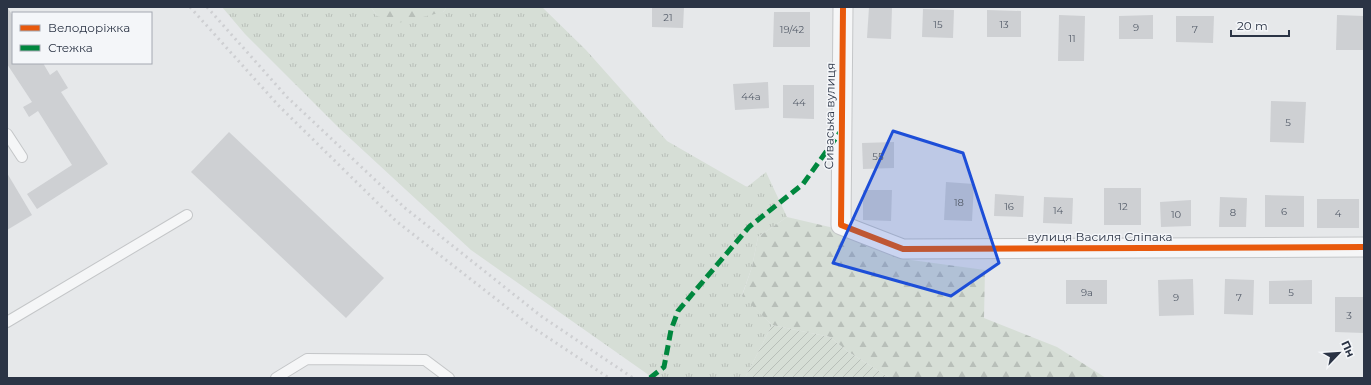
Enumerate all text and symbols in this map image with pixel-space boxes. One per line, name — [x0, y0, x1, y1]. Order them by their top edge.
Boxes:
house number: 21 — [663, 11, 673, 24]
legend — [12, 12, 152, 64]
scale bar — [1231, 12, 1289, 38]
house number: 15 — [933, 18, 943, 31]
house number: 13 — [999, 18, 1009, 31]
text: 20 m — [1237, 18, 1268, 33]
text: Велодоріжка — [48, 20, 130, 35]
house number: 9 — [1133, 21, 1139, 34]
house number: 19/42 — [780, 23, 805, 36]
house number: 7 — [1192, 23, 1198, 36]
house number: 11 — [1068, 32, 1076, 45]
text: Стежка — [48, 40, 93, 55]
street label: Сиваська вулиця — [821, 63, 838, 169]
house number: 44а — [741, 90, 761, 103]
house number: 44 — [792, 96, 806, 109]
house number: 5 — [1285, 116, 1291, 129]
house number: 55 — [872, 150, 884, 163]
house number: 18 — [954, 196, 964, 209]
house number: 16 — [1004, 200, 1014, 213]
house number: 12 — [1118, 200, 1128, 213]
house number: 14 — [1053, 204, 1063, 217]
house number: 6 — [1281, 205, 1287, 218]
house number: 8 — [1230, 206, 1236, 219]
house number: 4 — [1335, 207, 1342, 220]
house number: 10 — [1171, 208, 1181, 221]
street label: вулиця Василя Сліпака — [1027, 229, 1173, 244]
house number: 9а — [1081, 286, 1093, 299]
house number: 5 — [1288, 286, 1294, 299]
house number: 9 — [1173, 291, 1179, 304]
house number: 7 — [1236, 291, 1242, 304]
house number: 3 — [1346, 309, 1352, 322]
north arrow — [1319, 333, 1359, 373]
text: Пн — [1338, 338, 1358, 359]

